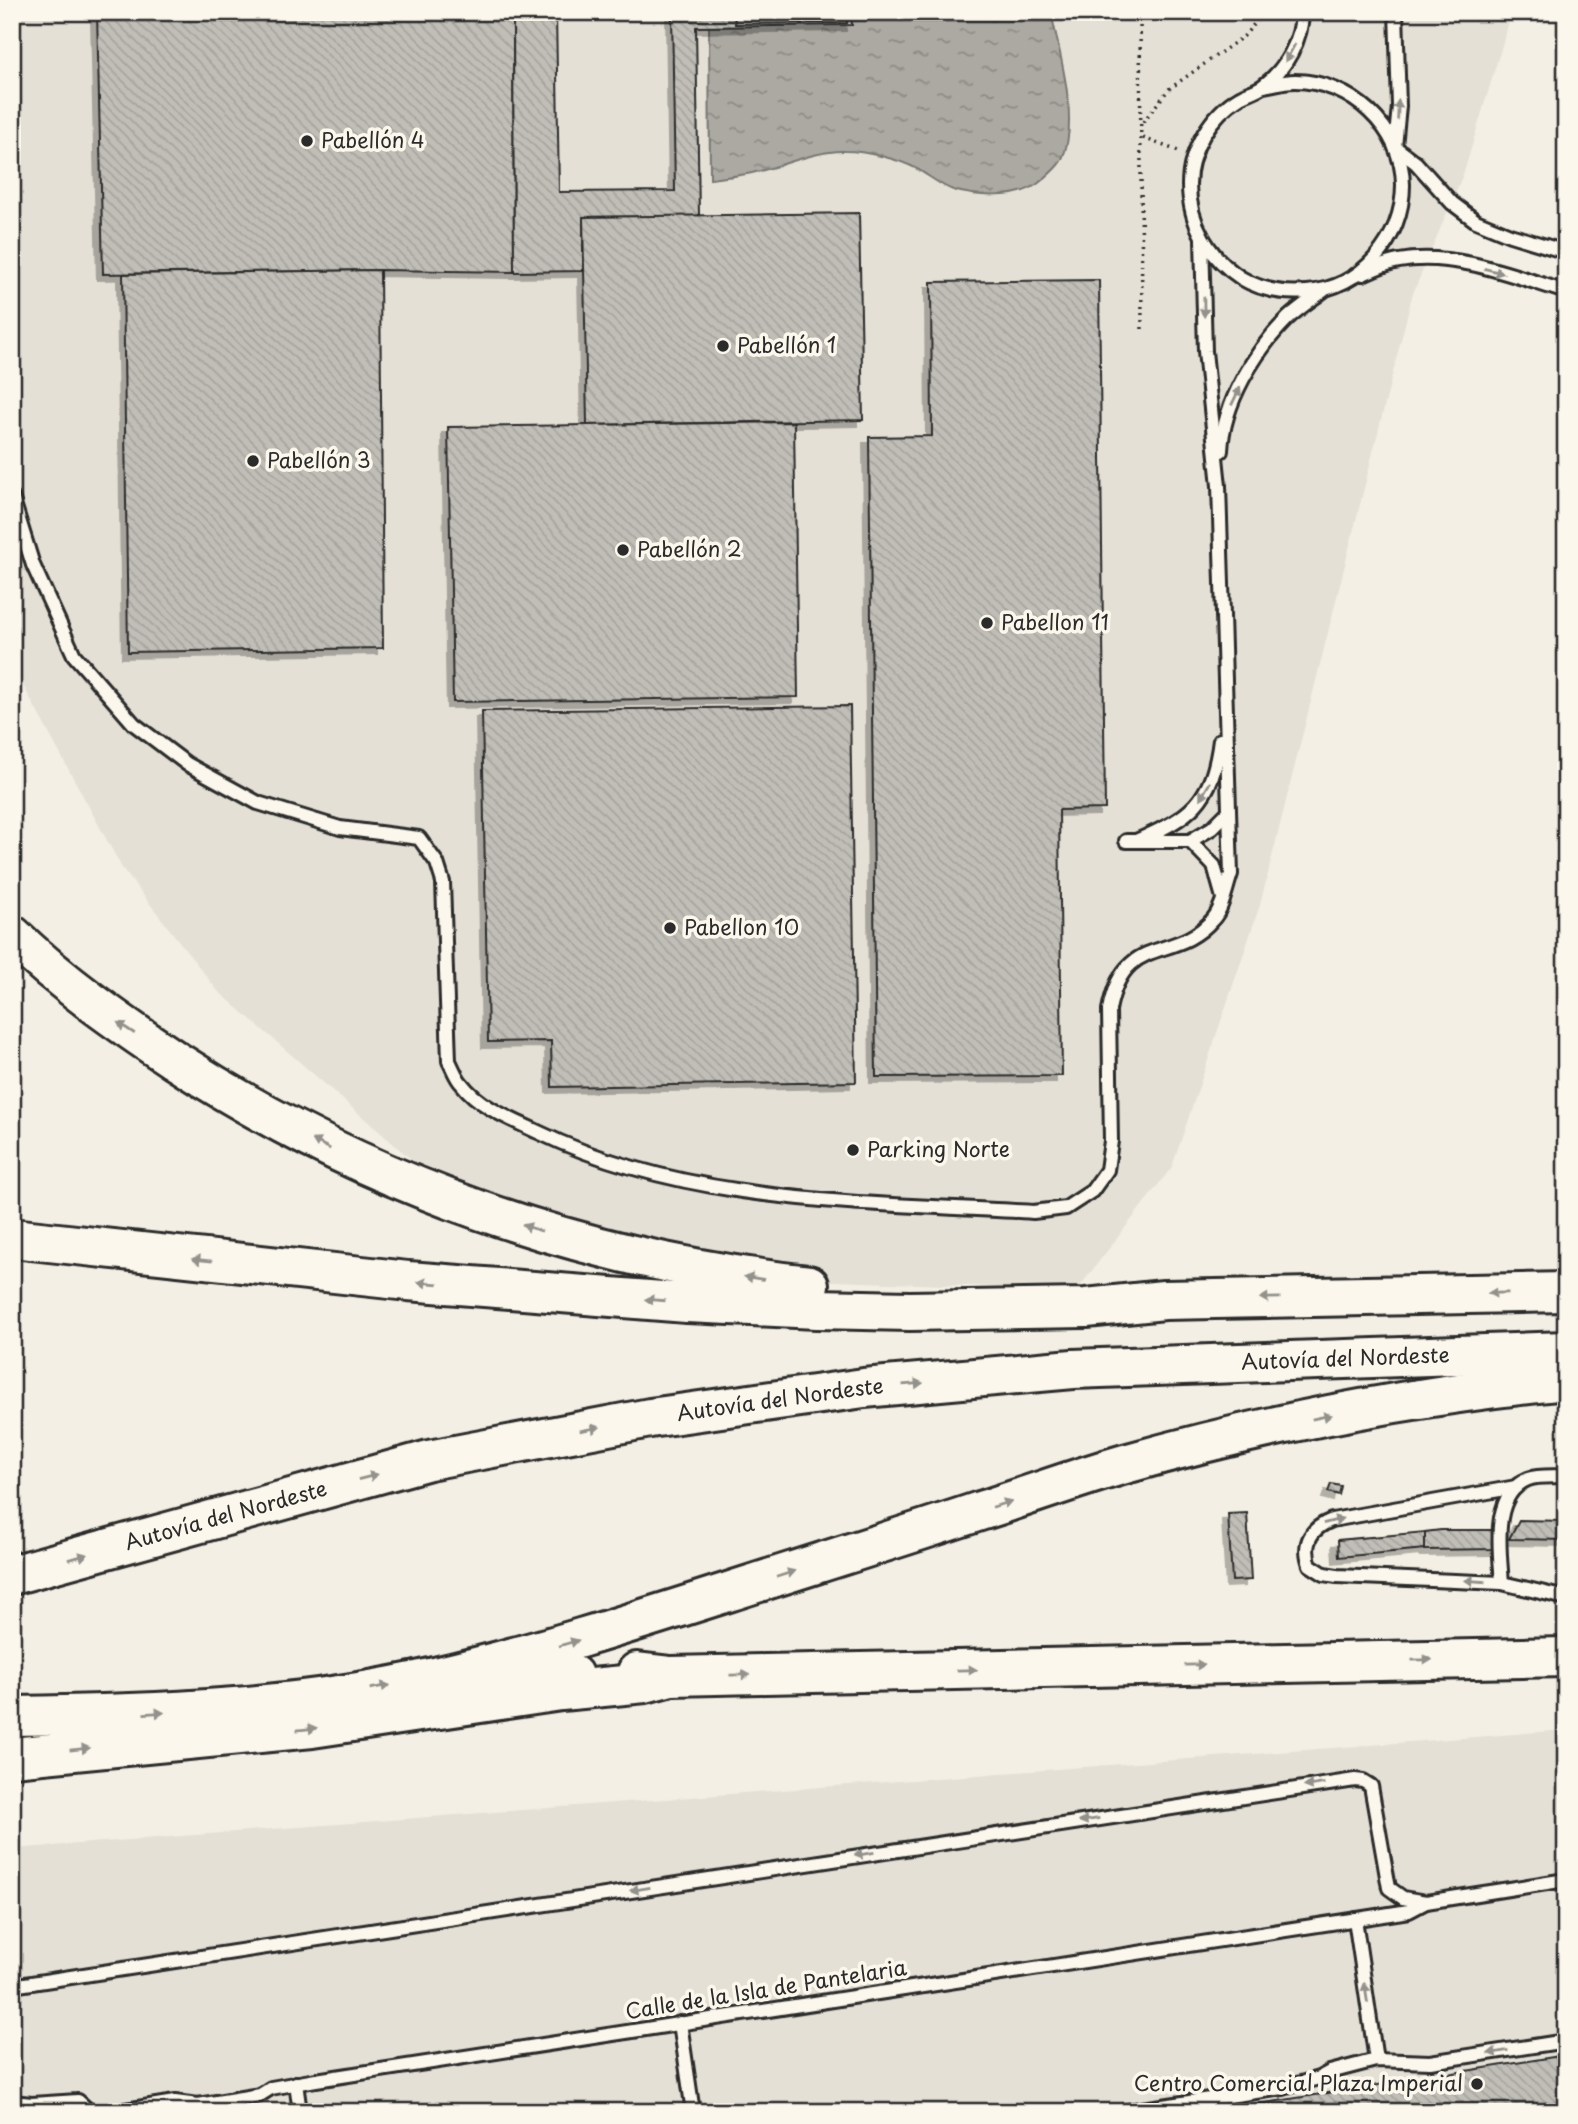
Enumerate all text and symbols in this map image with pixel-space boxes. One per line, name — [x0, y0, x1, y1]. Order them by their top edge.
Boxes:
one-way arrow — [1284, 43, 1296, 62]
one-way arrow — [1392, 99, 1403, 121]
place label: Pabellón 4 — [321, 123, 425, 155]
marker: Pabellón 4 — [299, 133, 315, 149]
one-way arrow — [1483, 266, 1505, 277]
one-way arrow — [1198, 297, 1210, 319]
place label: Pabellón 1 — [737, 328, 836, 360]
marker: Pabellón 1 — [715, 338, 731, 354]
one-way arrow — [1230, 386, 1242, 406]
place label: Pabellón 3 — [267, 443, 371, 475]
marker: Pabellón 3 — [245, 453, 261, 469]
place label: Pabellón 2 — [637, 532, 742, 564]
marker: Pabellón 2 — [615, 542, 631, 558]
place label: Pabellon 11 — [1001, 605, 1109, 637]
marker: Pabellon 11 — [979, 615, 995, 631]
one-way arrow — [1199, 781, 1211, 800]
place label: Pabellon 10 — [684, 910, 799, 942]
marker: Pabellon 10 — [662, 920, 678, 936]
one-way arrow — [116, 1022, 135, 1035]
place label: Parking Norte — [867, 1132, 1010, 1164]
one-way arrow — [311, 1138, 331, 1150]
marker: Parking Norte — [845, 1142, 861, 1158]
one-way arrow — [521, 1222, 542, 1233]
one-way arrow — [191, 1254, 213, 1265]
one-way arrow — [743, 1272, 765, 1283]
one-way arrow — [417, 1277, 439, 1288]
one-way arrow — [1486, 1287, 1508, 1299]
one-way arrow — [1259, 1292, 1281, 1304]
one-way arrow — [644, 1295, 666, 1306]
street label: Autovía del Nordeste — [1240, 1337, 1450, 1377]
street label: Autovía del Nordeste — [674, 1368, 885, 1428]
one-way arrow — [902, 1378, 924, 1389]
one-way arrow — [1311, 1411, 1333, 1422]
one-way arrow — [579, 1423, 601, 1434]
street label: Autovía del Nordeste — [121, 1471, 330, 1557]
one-way arrow — [358, 1471, 379, 1481]
one-way arrow — [992, 1498, 1013, 1509]
one-way arrow — [1322, 1515, 1343, 1525]
one-way arrow — [68, 1551, 89, 1561]
one-way arrow — [775, 1568, 796, 1578]
one-way arrow — [1463, 1576, 1485, 1587]
one-way arrow — [559, 1637, 580, 1647]
one-way arrow — [1411, 1654, 1433, 1666]
one-way arrow — [1184, 1659, 1206, 1670]
one-way arrow — [956, 1664, 978, 1675]
one-way arrow — [729, 1669, 751, 1680]
one-way arrow — [369, 1681, 391, 1692]
one-way arrow — [143, 1707, 165, 1718]
one-way arrow — [296, 1723, 318, 1734]
one-way arrow — [69, 1744, 91, 1755]
one-way arrow — [1303, 1780, 1325, 1791]
one-way arrow — [1078, 1815, 1100, 1826]
one-way arrow — [853, 1849, 875, 1860]
one-way arrow — [628, 1884, 650, 1895]
street label: Calle de la Isla de Pantelaria — [623, 1950, 909, 2026]
one-way arrow — [1360, 1982, 1371, 2004]
one-way arrow — [1487, 2046, 1509, 2057]
place label: Centro Comercial Plaza Imperial — [1134, 2066, 1463, 2098]
marker: Centro Comercial Plaza Imperial — [1469, 2076, 1485, 2092]

